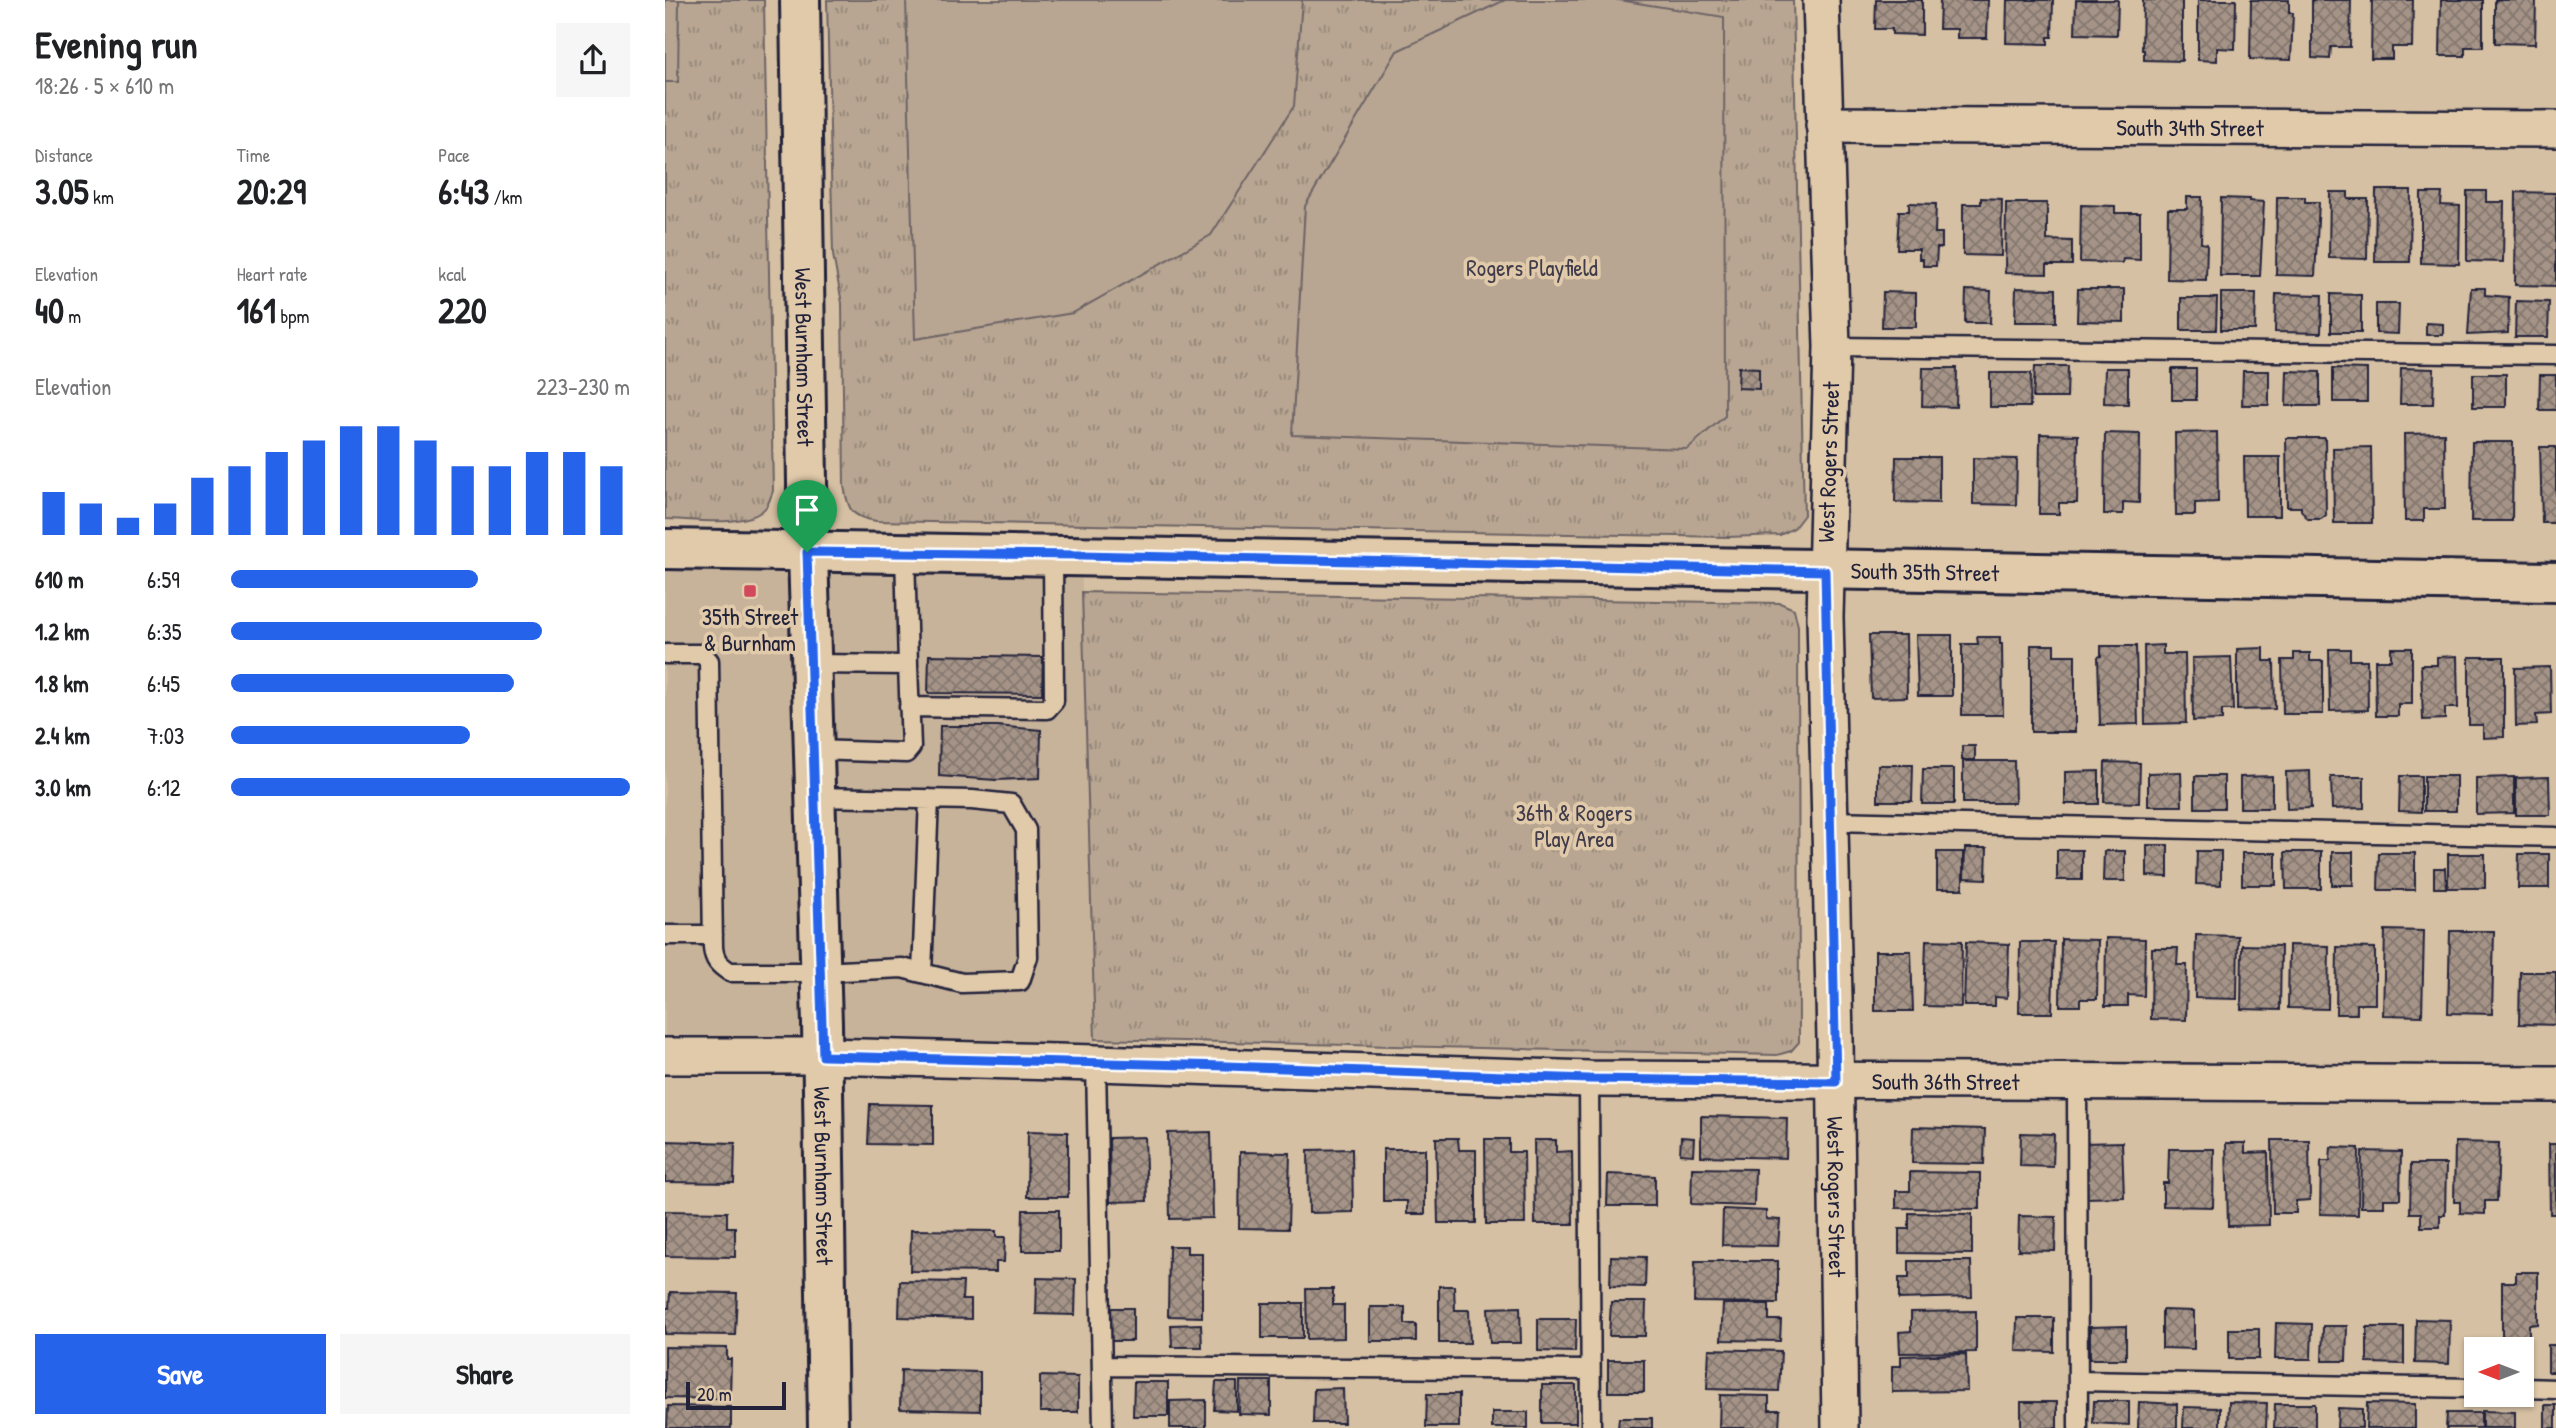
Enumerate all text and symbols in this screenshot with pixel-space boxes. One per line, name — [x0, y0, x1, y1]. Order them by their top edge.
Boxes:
text: Evening run — [35, 18, 198, 70]
button: share — [556, 23, 630, 97]
text: 18:26 · 5 × 610 m — [35, 70, 174, 101]
street label: South 34th Street — [2116, 111, 2265, 143]
text: Distance — [35, 142, 93, 168]
text: Time — [237, 142, 270, 168]
text: Pace — [438, 142, 470, 168]
text: 3.05 — [35, 168, 89, 215]
text: 20:29 — [237, 168, 306, 215]
text: 6:43 — [438, 168, 489, 215]
text: km — [89, 184, 114, 210]
text: /km — [489, 184, 522, 210]
park label: Rogers Playfield — [1466, 252, 1598, 283]
text: Elevation — [35, 261, 98, 287]
text: Heart rate — [237, 261, 308, 287]
text: kcal — [438, 261, 466, 287]
street label: West Burnham Street — [788, 267, 822, 448]
text: 40 — [35, 287, 64, 334]
text: 161 — [237, 287, 276, 334]
text: 220 — [438, 287, 487, 334]
text: m — [64, 303, 81, 329]
text: bpm — [276, 303, 309, 329]
text: Elevation — [35, 371, 111, 402]
text: 223–230 m — [536, 371, 630, 402]
street label: West Rogers Street — [1810, 380, 1846, 543]
pin — [777, 480, 837, 552]
icon: arrive — [788, 491, 826, 529]
street label: South 35th Street — [1850, 554, 2000, 588]
text: 610 m — [35, 564, 84, 595]
text: 6:59 — [147, 564, 180, 595]
marker: 35th Street & Burnham — [742, 583, 758, 599]
place label: 35th Street & Burnham — [702, 601, 799, 658]
text: 1.2 km — [35, 616, 90, 647]
text: 6:35 — [147, 616, 182, 647]
text: 1.8 km — [35, 668, 89, 699]
text: 6:45 — [147, 668, 180, 699]
text: 2.4 km — [35, 720, 90, 751]
text: 7:03 — [147, 720, 184, 751]
text: 3.0 km — [35, 772, 91, 803]
text: 6:12 — [147, 772, 181, 803]
park label: 36th & Rogers Play Area — [1516, 797, 1632, 854]
street label: South 36th Street — [1872, 1065, 2021, 1097]
street label: West Burnham Street — [807, 1086, 841, 1266]
street label: West Rogers Street — [1820, 1116, 1854, 1278]
button: Save — [35, 1334, 326, 1414]
button: Share — [340, 1334, 630, 1414]
north arrow — [2464, 1337, 2534, 1407]
map controls — [2464, 1337, 2534, 1407]
scale bar — [686, 1379, 786, 1411]
text: 20 m — [697, 1381, 732, 1407]

